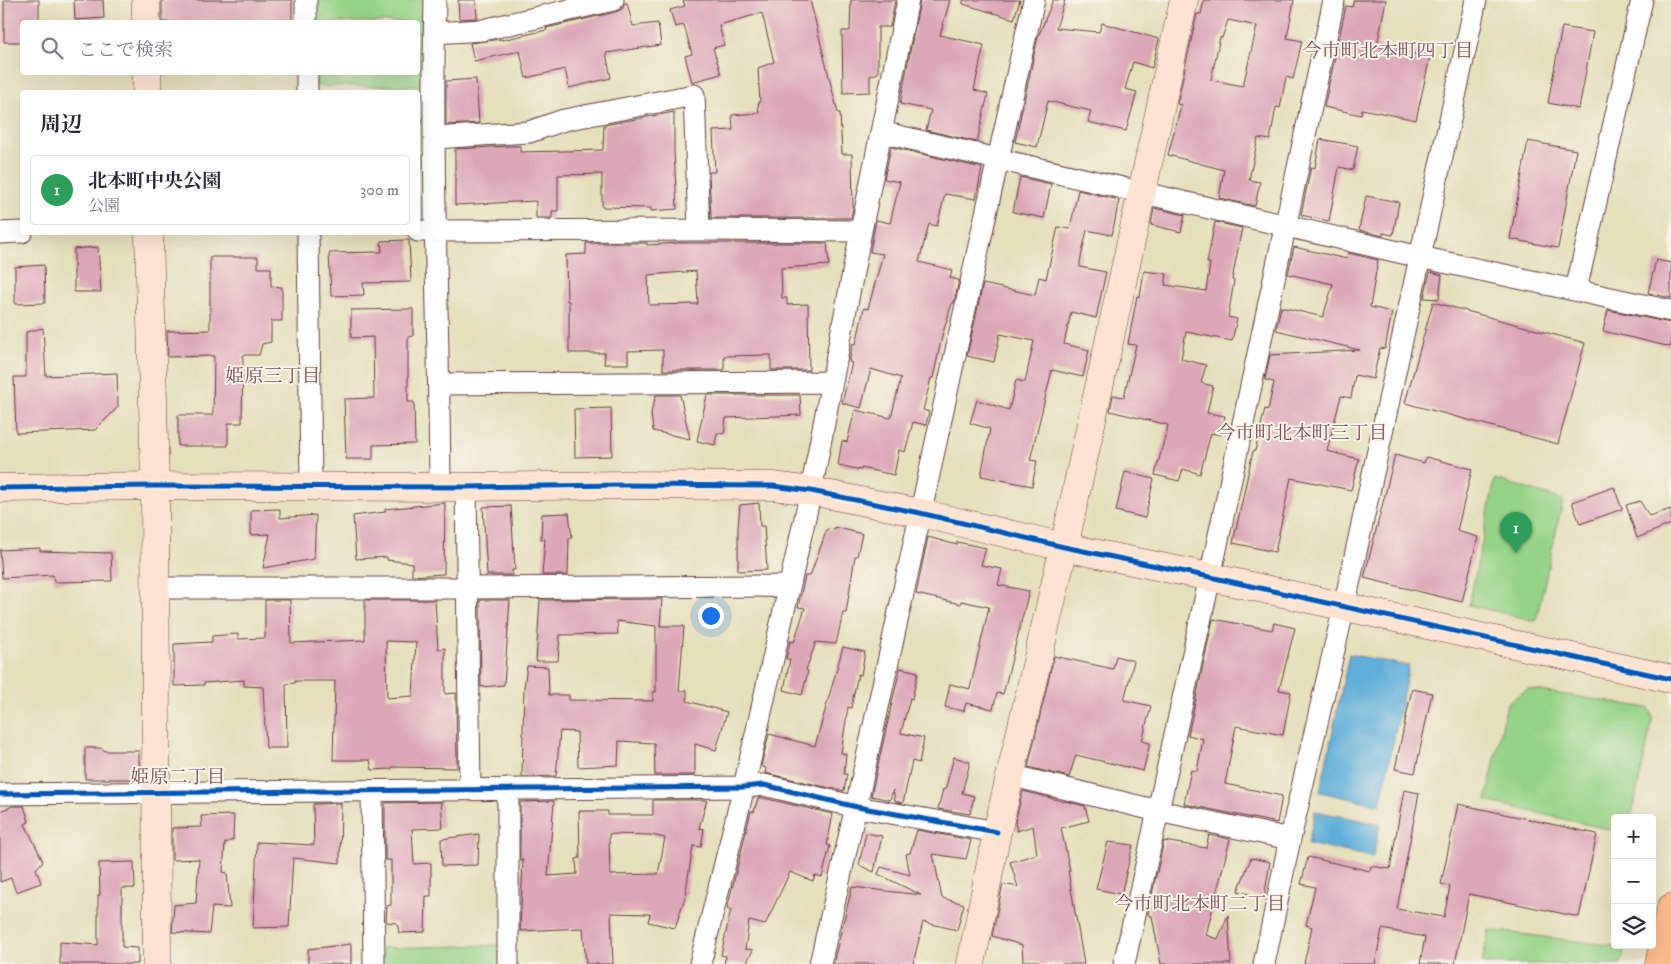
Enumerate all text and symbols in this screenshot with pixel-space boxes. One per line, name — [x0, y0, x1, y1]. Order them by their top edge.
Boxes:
search box — [20, 20, 420, 75]
icon: search — [38, 34, 66, 62]
text: ここで検索 — [78, 39, 173, 62]
district label: 今市町北本町四丁目 — [1302, 40, 1474, 63]
text: 周辺 — [40, 112, 82, 138]
text: 北本町中央公園 — [88, 170, 221, 193]
text: 1 — [54, 180, 60, 200]
text: 300 m — [360, 180, 399, 200]
text: 公園 — [88, 196, 120, 216]
district label: 姫原三丁目 — [225, 365, 321, 388]
district label: 今市町北本町三丁目 — [1216, 422, 1388, 445]
pin: 1 — [1500, 512, 1532, 553]
your location — [698, 603, 724, 629]
district label: 姫原二丁目 — [130, 766, 226, 789]
map controls — [1611, 814, 1656, 949]
button: + — [1611, 814, 1656, 859]
button: − — [1611, 859, 1656, 904]
district label: 今市町北本町二丁目 — [1114, 893, 1286, 916]
button: layers — [1611, 904, 1656, 949]

